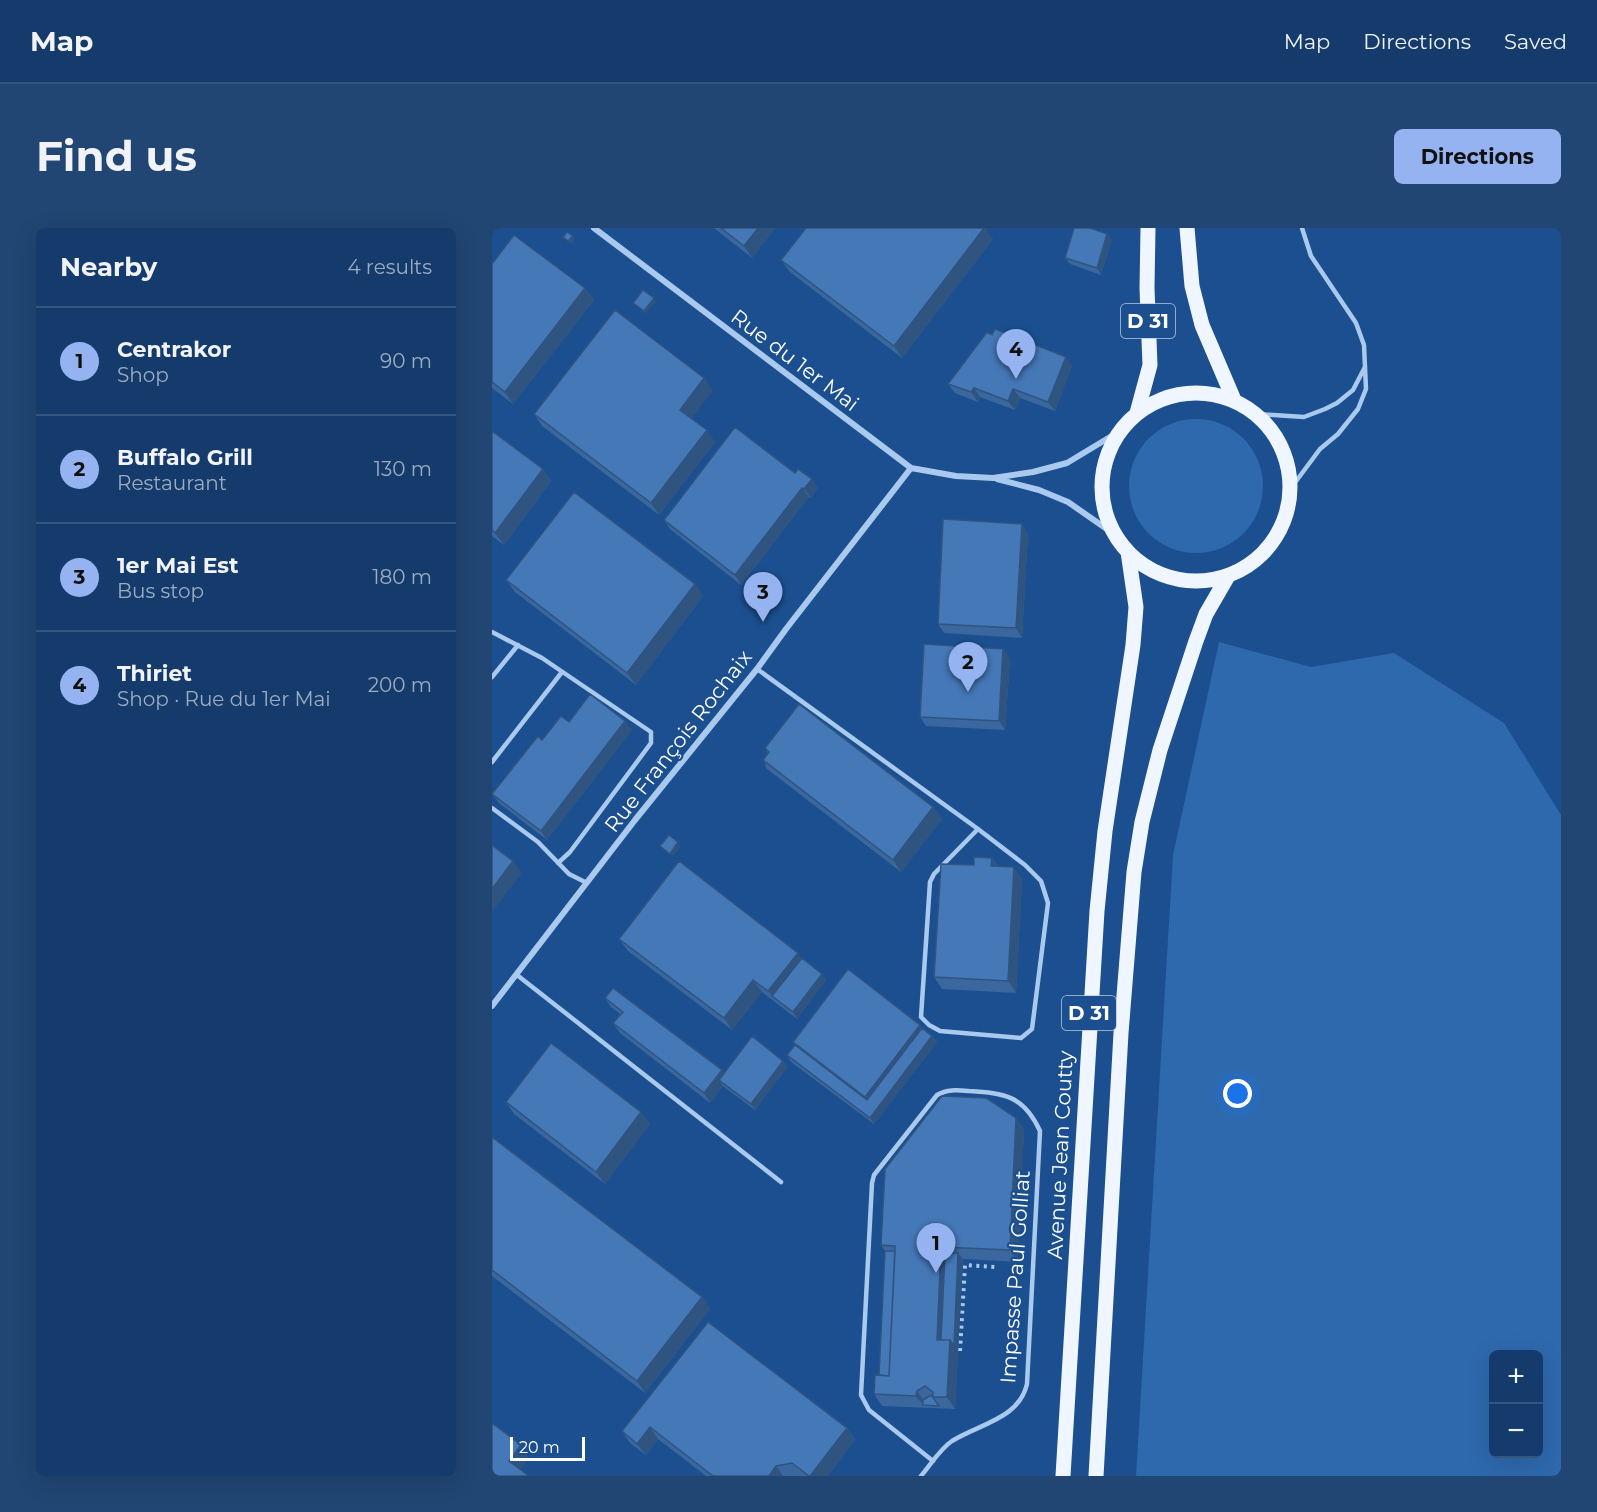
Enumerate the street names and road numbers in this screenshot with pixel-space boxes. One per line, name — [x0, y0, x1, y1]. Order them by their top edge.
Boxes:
street label: Rue du 1er Mai — [726, 304, 864, 416]
road number: D 31 — [1121, 304, 1175, 338]
street label: Rue François Rochaix — [599, 645, 757, 837]
road number: D 31 — [1062, 996, 1116, 1030]
street label: Avenue Jean Coutty — [1042, 1049, 1078, 1260]
street label: Impasse Paul Golliat — [995, 1170, 1035, 1384]

